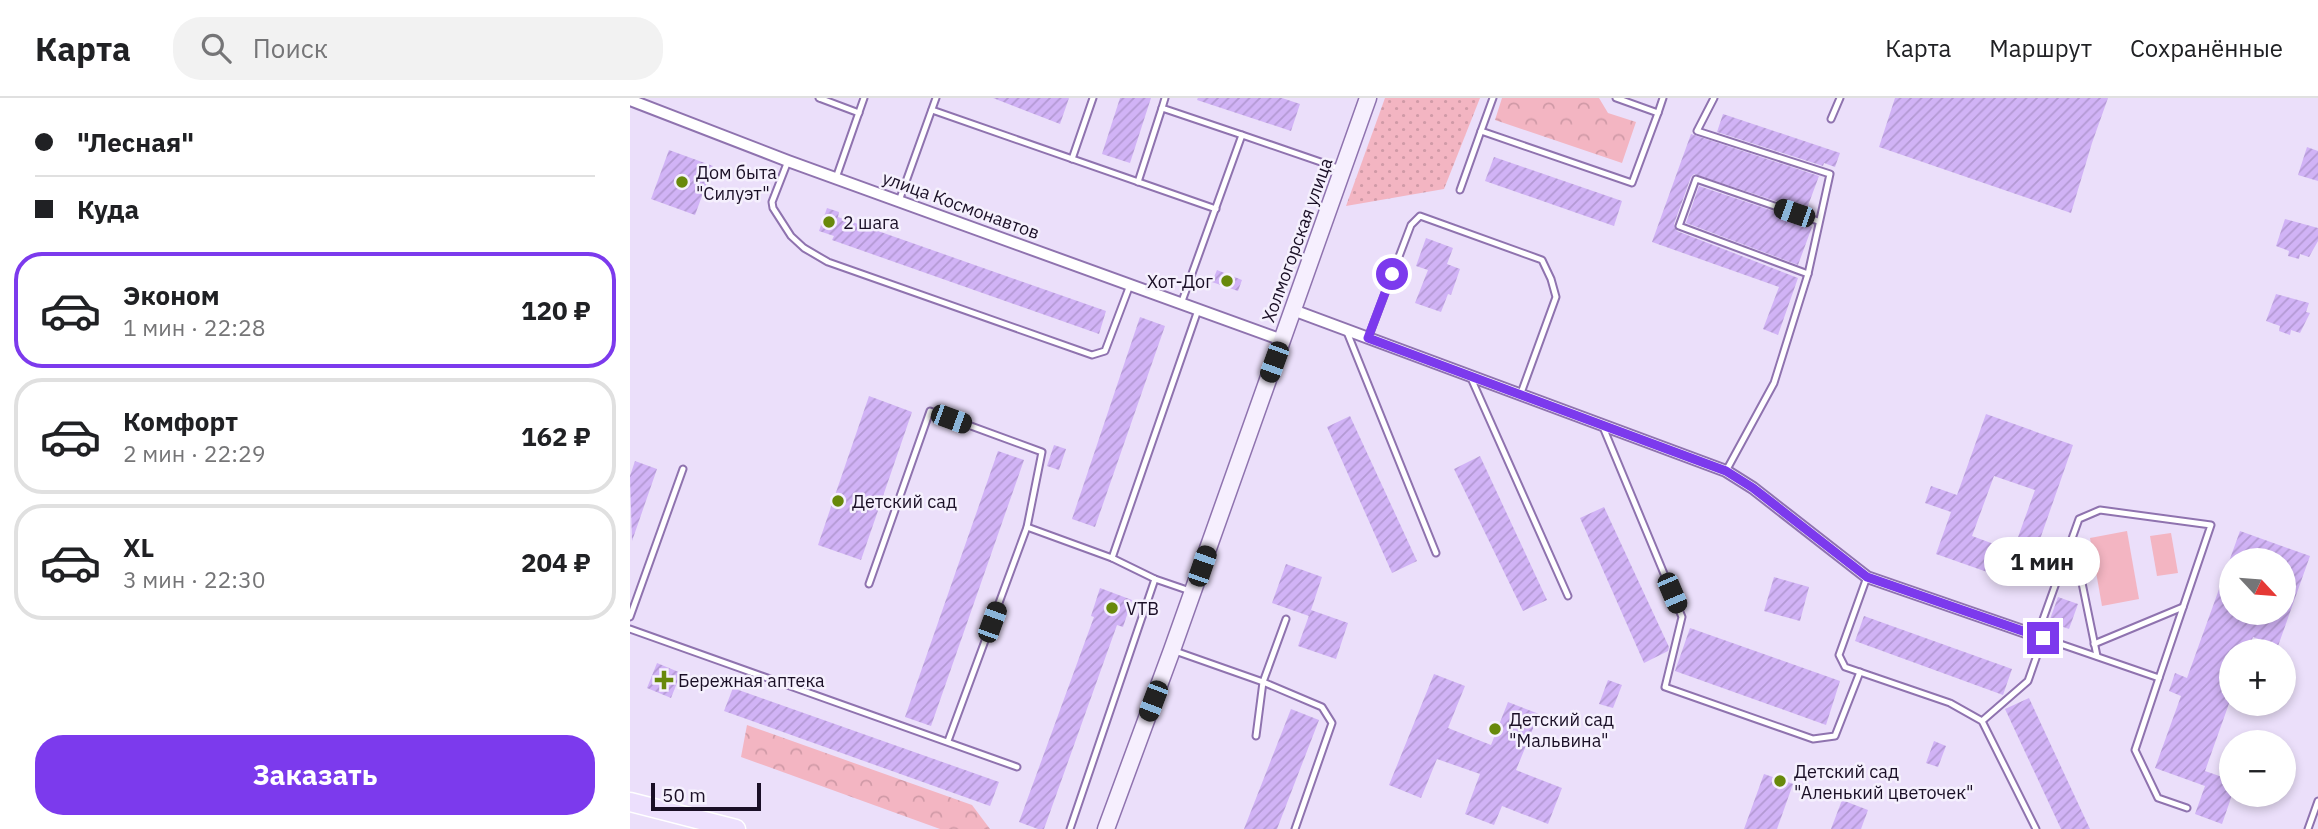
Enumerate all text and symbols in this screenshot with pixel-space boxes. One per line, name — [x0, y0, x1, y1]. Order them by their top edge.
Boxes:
search box — [173, 17, 663, 80]
text: Карта — [35, 27, 131, 70]
icon: search — [197, 29, 235, 67]
text: Поиск — [253, 31, 328, 65]
text: Карта — [1885, 32, 1951, 64]
text: Маршрут — [1989, 32, 2092, 64]
text: Сохранённые — [2130, 32, 2283, 64]
text: "Лесная" — [77, 125, 194, 159]
street label: Холмогорская улица — [1256, 154, 1338, 326]
place label: Дом быта "Силуэт" — [696, 161, 777, 205]
street label: улица Космонавтов — [879, 166, 1043, 244]
marker: Дом быта "Силуэт" — [674, 174, 690, 190]
text: Куда — [77, 192, 139, 226]
car — [1771, 196, 1818, 230]
place label: 2 шага — [843, 211, 900, 234]
marker: 2 шага — [821, 214, 837, 230]
route start — [1376, 258, 1408, 290]
place label: Хот-Дог — [1147, 270, 1213, 293]
marker: Хот-Дог — [1219, 273, 1235, 289]
text: Эконом — [123, 278, 220, 312]
icon: car — [39, 279, 102, 342]
text: 120 ₽ — [521, 293, 591, 327]
text: 1 мин · 22:28 — [123, 312, 266, 342]
car — [1257, 339, 1292, 385]
car — [928, 402, 975, 436]
text: Комфорт — [123, 404, 238, 438]
icon: car — [39, 405, 102, 468]
text: 162 ₽ — [521, 419, 591, 453]
text: 2 мин · 22:29 — [123, 438, 266, 468]
place label: Детский сад — [852, 490, 957, 513]
marker: Детский сад — [830, 493, 846, 509]
text: XL — [123, 530, 154, 564]
icon: car — [39, 531, 102, 594]
callout: 1 мин — [1985, 536, 2101, 586]
car — [1186, 543, 1219, 589]
text: 204 ₽ — [521, 545, 591, 579]
text: 1 мин — [2010, 546, 2074, 576]
north arrow — [2219, 548, 2296, 625]
map controls — [2219, 548, 2296, 807]
text: 3 мин · 22:30 — [123, 564, 266, 594]
car — [1655, 570, 1690, 616]
place label: VTB — [1126, 597, 1159, 620]
car — [975, 599, 1010, 645]
marker: VTB — [1104, 600, 1120, 616]
route end — [2027, 622, 2059, 654]
button: + — [2219, 639, 2296, 716]
place label: Бережная аптека — [678, 669, 825, 692]
marker: Бережная аптека — [656, 672, 672, 688]
car — [1136, 678, 1171, 724]
place label: Детский сад "Мальвина" — [1509, 708, 1614, 752]
marker: Детский сад "Мальвина" — [1487, 721, 1503, 737]
button: − — [2219, 730, 2296, 807]
button: Заказать — [35, 735, 595, 815]
place label: Детский сад "Аленький цветочек" — [1794, 760, 1974, 804]
marker: Детский сад "Аленький цветочек" — [1772, 773, 1788, 789]
scale bar — [651, 780, 761, 812]
text: 50 m — [662, 783, 706, 807]

